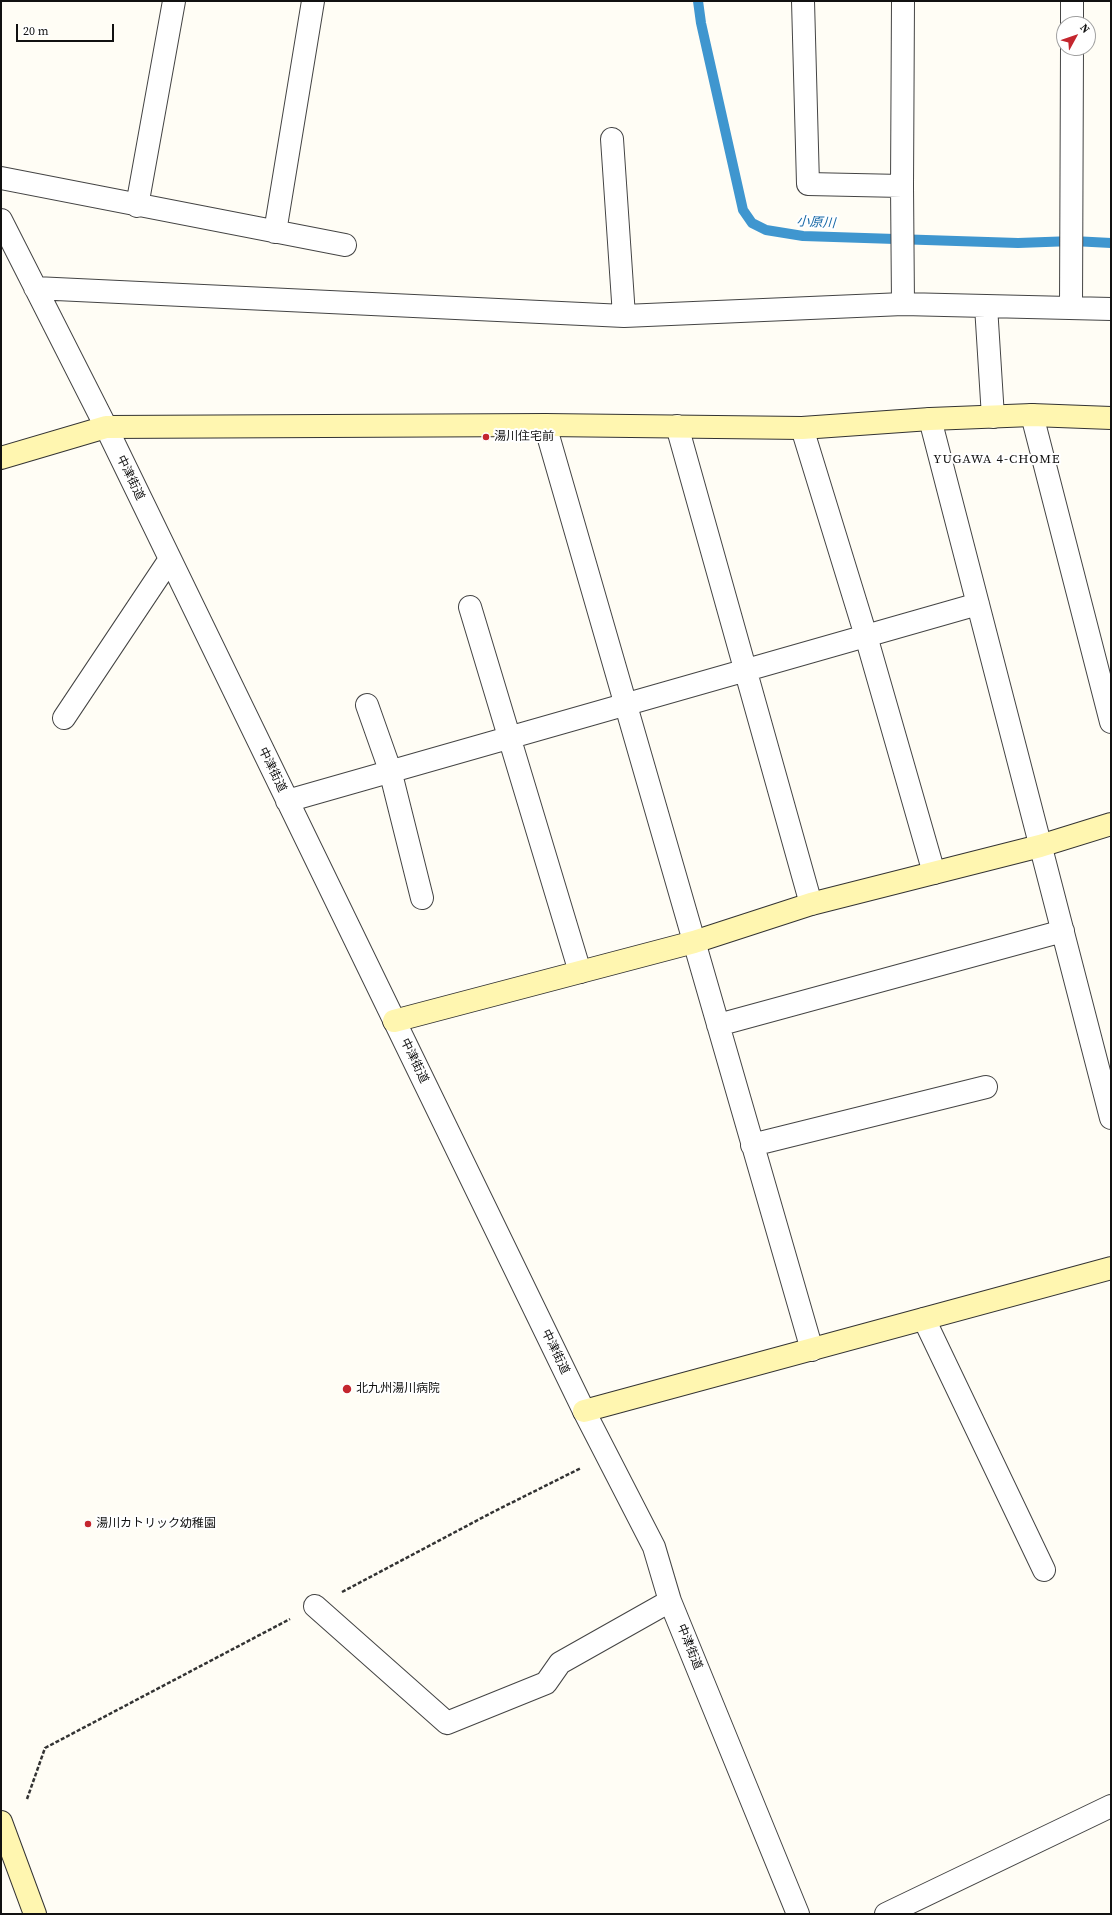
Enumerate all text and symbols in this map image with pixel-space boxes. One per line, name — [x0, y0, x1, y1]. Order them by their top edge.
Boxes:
scale bar — [18, 16, 116, 42]
north arrow — [1056, 16, 1096, 56]
text: N — [1076, 21, 1093, 36]
text: 20 m — [23, 23, 49, 39]
water label: 小原川 — [796, 214, 836, 232]
place label: 湯川住宅前 — [494, 430, 554, 444]
marker: 湯川住宅前 — [481, 432, 491, 442]
district label: YUGAWA 4-CHOME — [933, 452, 1061, 468]
street label: 中津街道 — [113, 453, 147, 503]
street label: 中津街道 — [255, 745, 289, 795]
street label: 中津街道 — [397, 1036, 431, 1086]
street label: 中津街道 — [538, 1327, 572, 1377]
place label: 北九州湯川病院 — [356, 1382, 440, 1396]
marker: 北九州湯川病院 — [341, 1383, 353, 1395]
place label: 湯川カトリック幼稚園 — [96, 1517, 216, 1531]
marker: 湯川カトリック幼稚園 — [83, 1519, 93, 1529]
street label: 中津街道 — [673, 1622, 705, 1672]

